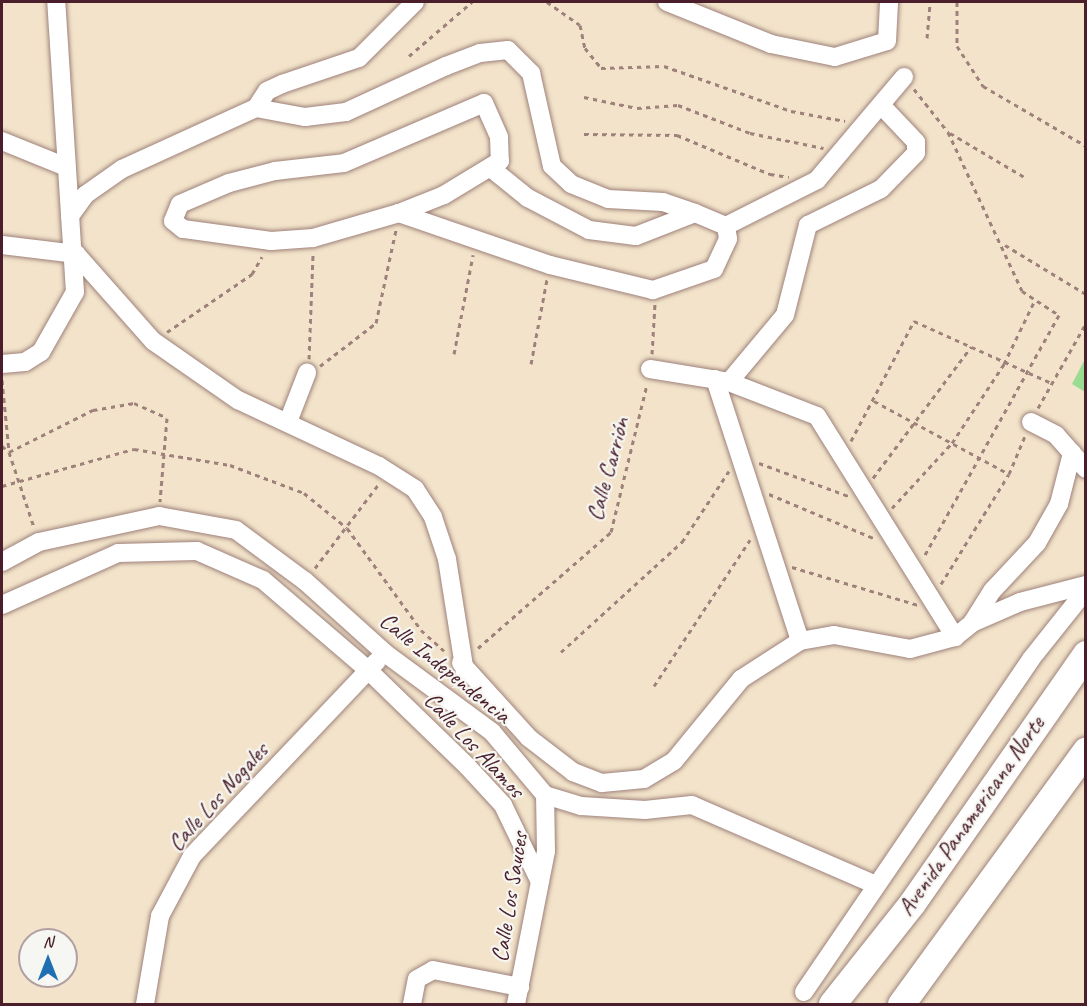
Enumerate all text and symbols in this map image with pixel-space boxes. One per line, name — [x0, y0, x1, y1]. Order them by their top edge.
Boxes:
street label: Calle Carrión — [580, 414, 636, 524]
street label: Calle Independencia — [374, 607, 516, 729]
street label: Calle Los Alamos — [418, 686, 530, 804]
street label: Avenida Panamericana Norte — [891, 711, 1051, 921]
street label: Calle Los Nogales — [161, 736, 275, 858]
street label: Calle Los Sauces — [485, 830, 535, 964]
north arrow — [18, 928, 78, 988]
text: N — [43, 932, 53, 952]

